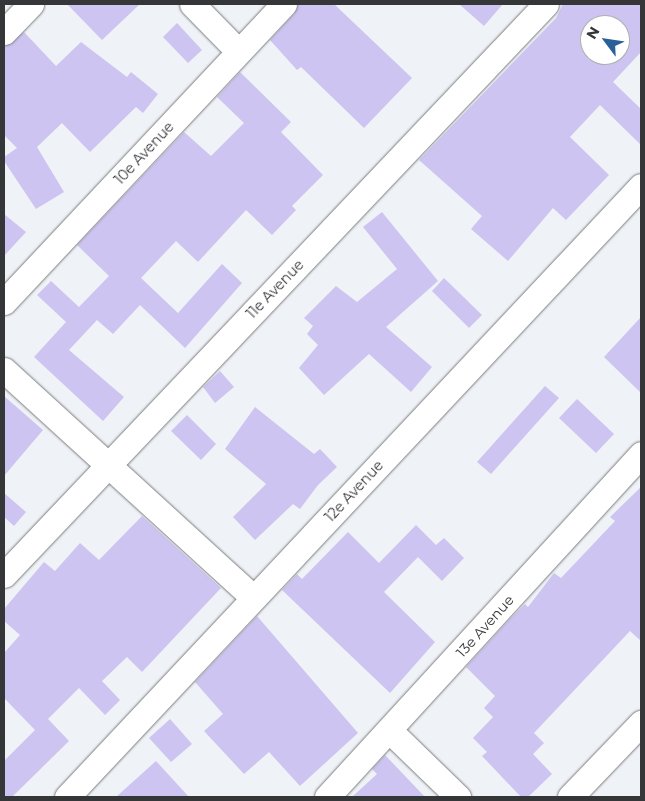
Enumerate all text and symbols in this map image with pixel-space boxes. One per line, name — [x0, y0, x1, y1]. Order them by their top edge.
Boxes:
north arrow — [580, 15, 630, 65]
text: N — [582, 23, 604, 42]
street label: 10e Avenue — [111, 118, 177, 188]
street label: 11e Avenue — [243, 256, 307, 322]
street label: 12e Avenue — [321, 457, 387, 525]
street label: 13e Avenue — [453, 591, 517, 661]

